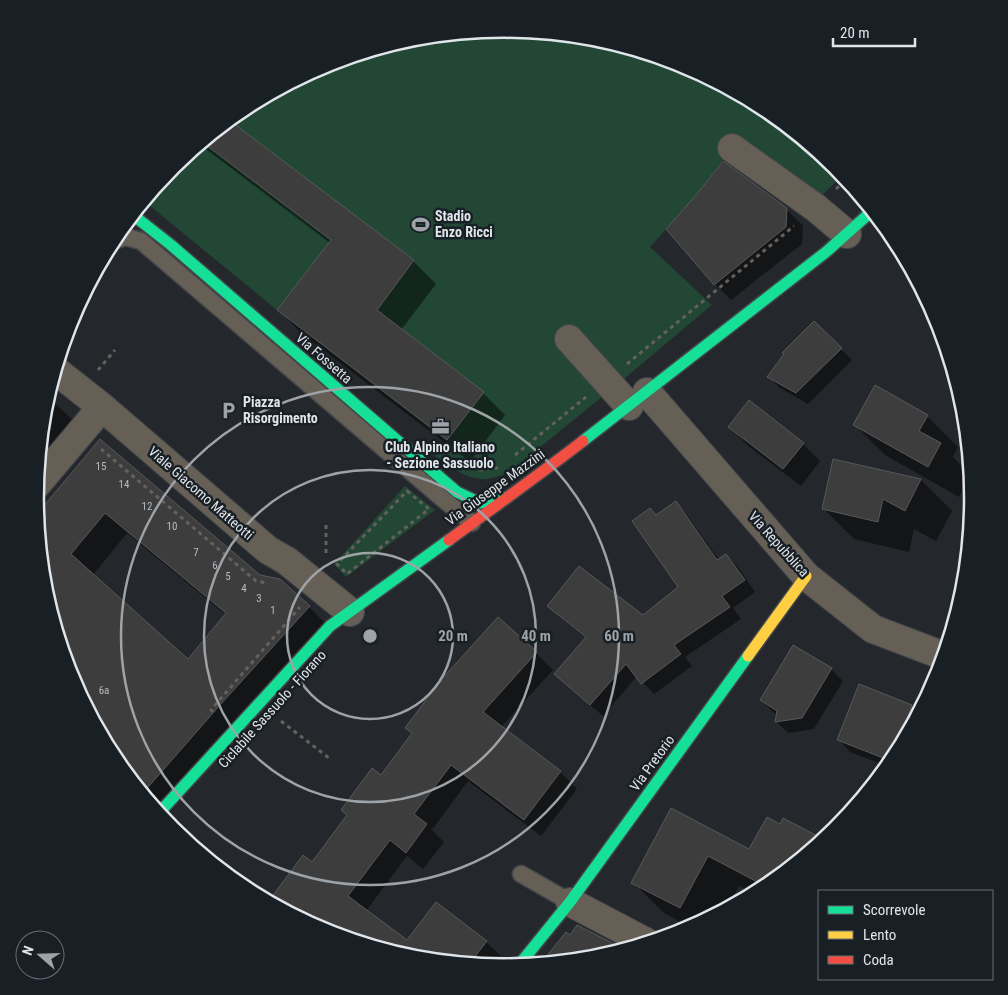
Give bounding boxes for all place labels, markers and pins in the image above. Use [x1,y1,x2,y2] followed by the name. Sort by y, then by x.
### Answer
[435,208,493,240] place label: Stadio Enzo Ricci
[411,214,431,234] sports icon: Stadio Enzo Ricci
[243,394,318,426] place label: Piazza Risorgimento
[219,400,239,420] parking icon: Piazza Risorgimento
[430,417,450,437] office icon: Club Alpino Italiano - Sezione Sassuolo
[385,439,495,471] place label: Club Alpino Italiano - Sezione Sassuolo
[361,627,379,645] centre of rings

